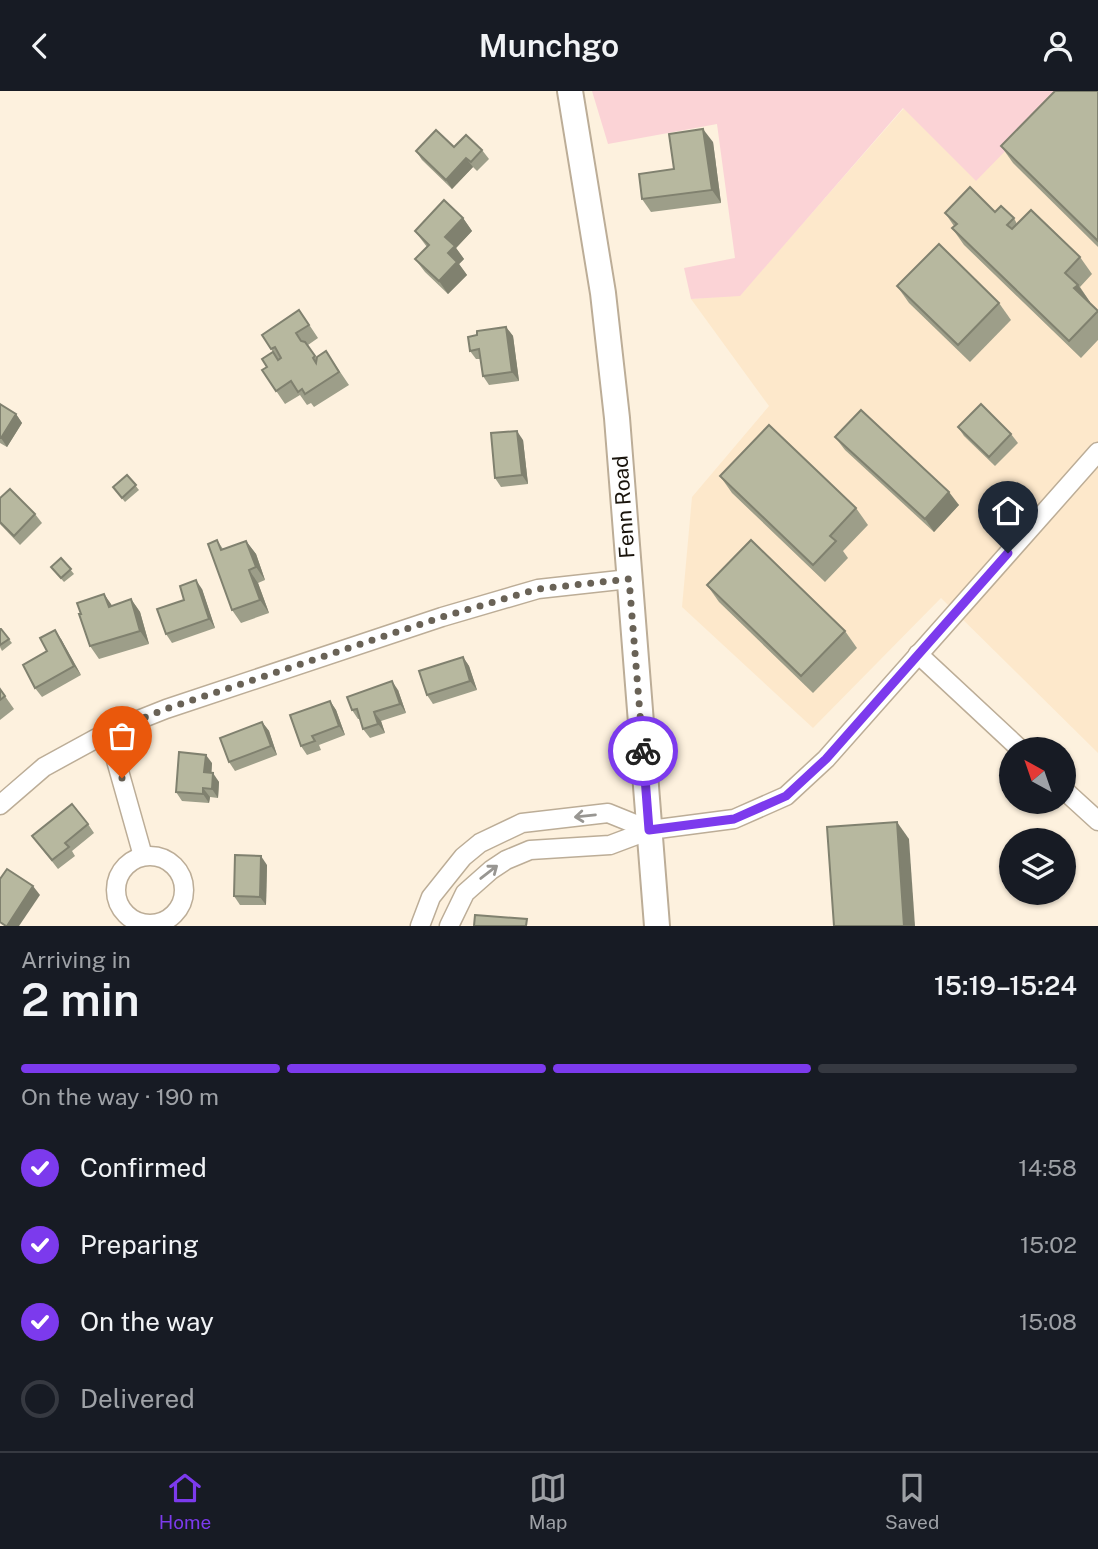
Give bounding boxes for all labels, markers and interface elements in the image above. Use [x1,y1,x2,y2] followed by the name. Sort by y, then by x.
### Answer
[21,27,59,65] icon: back
[479,27,619,64] text: Munchgo
[1039,27,1077,65] icon: person
[607,455,640,559] street label: Fenn Road
[978,481,1038,553] pin
[989,492,1027,530] icon: home
[92,706,152,778] pin
[608,716,678,786] courier
[103,717,141,755] icon: bag
[624,732,662,770] icon: bike
[999,737,1076,814] north arrow
[999,737,1076,905] map controls
[574,809,596,822] one-way arrow
[999,828,1076,905] button: layers
[479,865,497,880] one-way arrow
[21,946,131,973] text: Arriving in
[934,970,1077,1001] text: 15:19–15:24
[21,972,140,1026] text: 2 min
[21,1083,219,1110] text: On the way · 190 m
[21,1149,59,1187] icon: check
[80,1152,207,1183] text: Confirmed
[1018,1154,1077,1181] text: 14:58
[21,1226,59,1264] icon: check
[80,1229,199,1260] text: Preparing
[1020,1231,1077,1258] text: 15:02
[21,1303,59,1341] icon: check
[80,1306,214,1337] text: On the way
[1019,1308,1077,1335] text: 15:08
[80,1383,195,1414] text: Delivered
[159,1469,211,1533] tab: Home
[529,1469,567,1533] tab: Map
[885,1469,939,1533] tab: Saved

